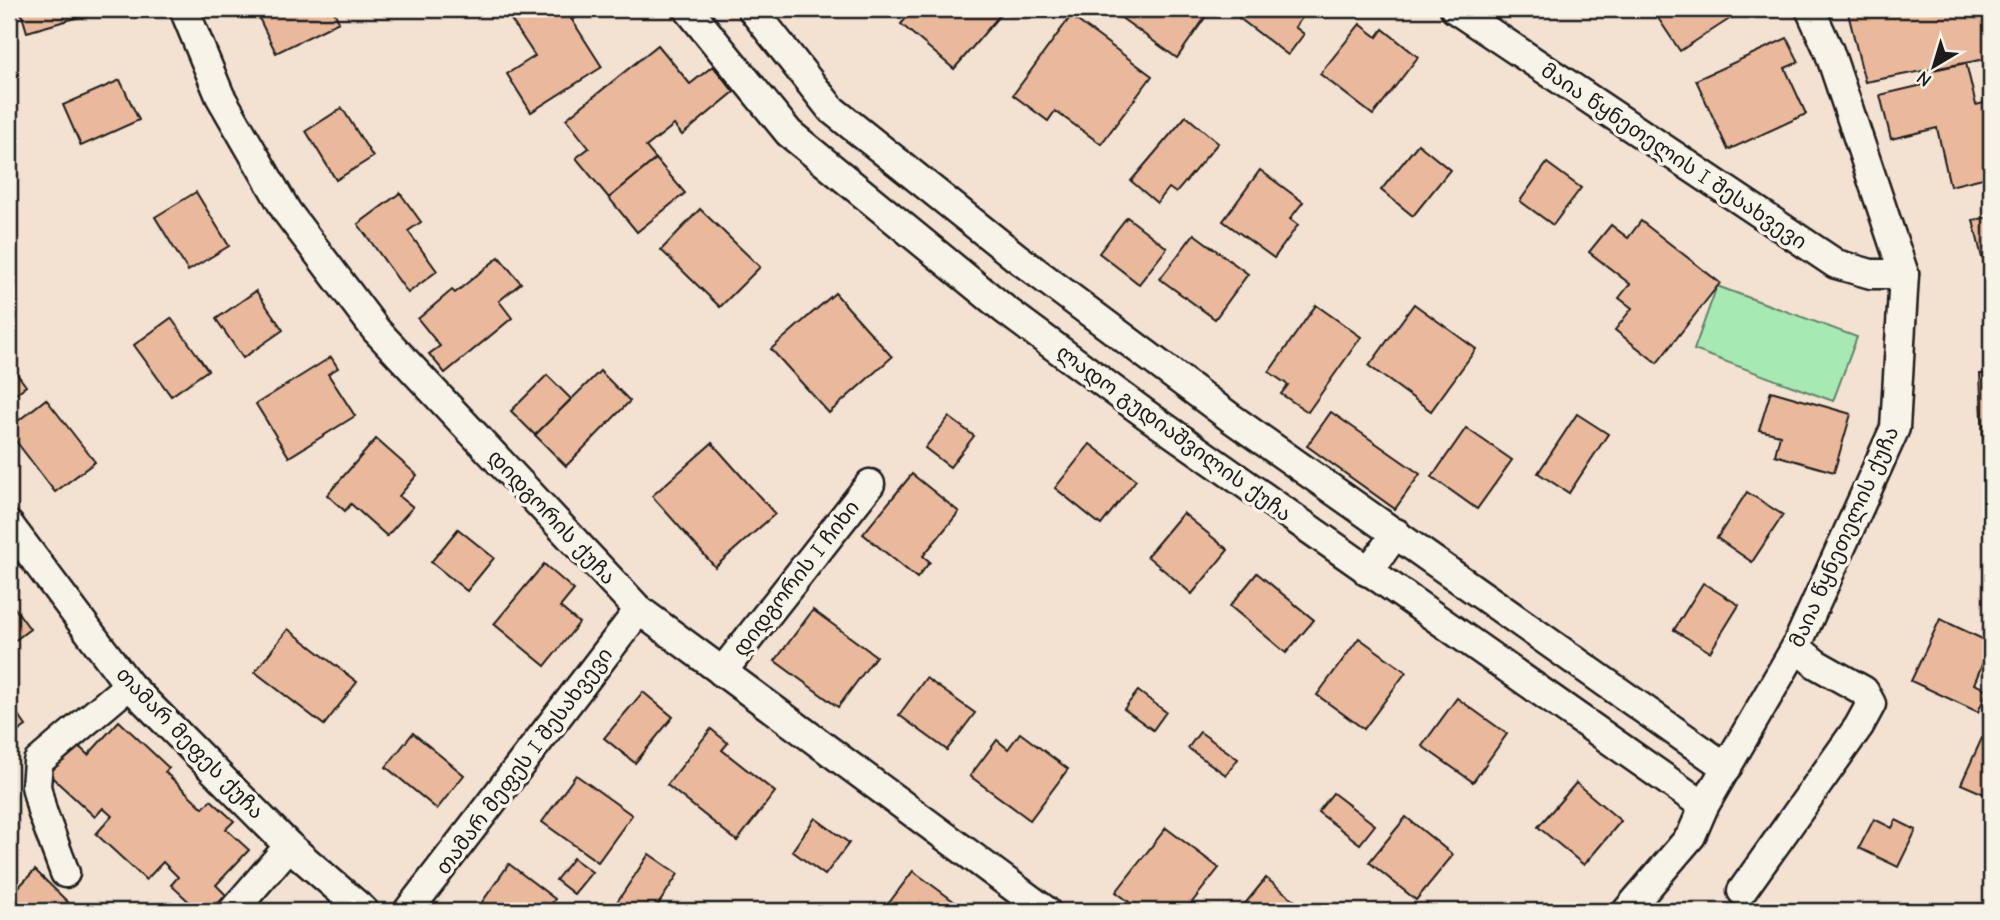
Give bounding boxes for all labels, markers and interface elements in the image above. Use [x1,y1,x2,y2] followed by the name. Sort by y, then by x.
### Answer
[1898,32,1968,102] north arrow
[1536,58,1811,255] street label: მაია წყნეთელის I შესახვევი
[1912,66,1936,91] text: N
[1051,340,1296,527] street label: ლადო გუდიაშვილის ქუჩა
[1784,423,1905,652] street label: მაია წყნეთელის ქუჩა
[483,445,621,590] street label: დიდგორის ქუჩა
[728,495,865,661] street label: დიდგორის I ჩიხი
[431,643,617,879] street label: თამარ მეფეს I შესახვევი
[111,662,269,824] street label: თამარ მეფეს ქუჩა

